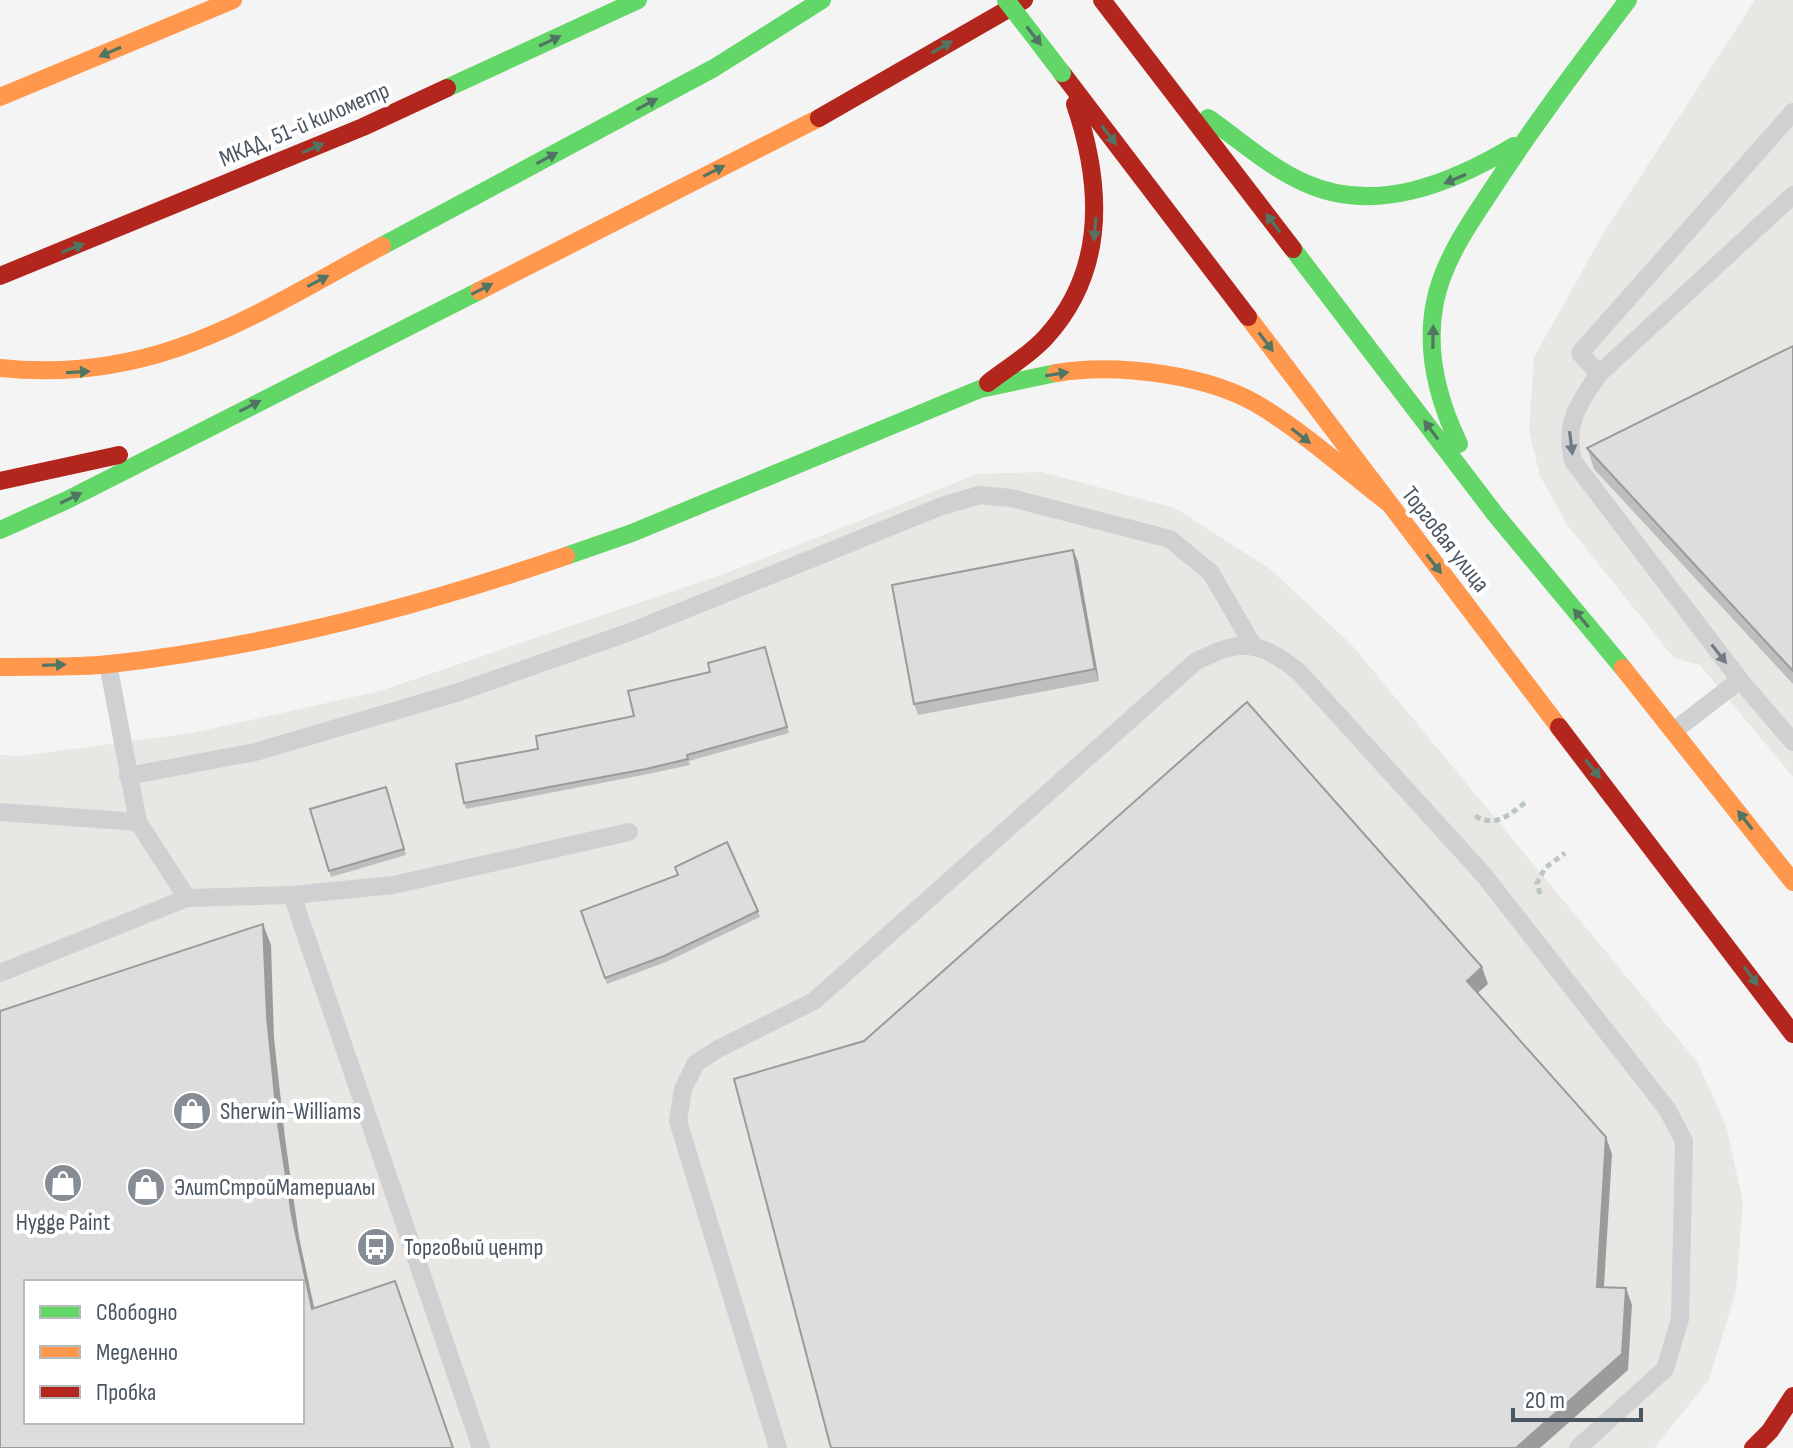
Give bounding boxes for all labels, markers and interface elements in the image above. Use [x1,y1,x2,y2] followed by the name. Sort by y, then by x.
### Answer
[1025,26,1041,46] one-way arrow
[538,34,561,48] one-way arrow
[931,40,953,54] one-way arrow
[98,45,122,58] one-way arrow
[215,76,394,173] street label: МКАД, 51-й километр
[635,98,658,111] one-way arrow
[1101,125,1117,145] one-way arrow
[301,141,324,154] one-way arrow
[536,151,558,165] one-way arrow
[703,165,726,178] one-way arrow
[1443,173,1467,186] one-way arrow
[1266,213,1282,233] one-way arrow
[1088,217,1101,242] one-way arrow
[61,241,85,254] one-way arrow
[307,274,329,288] one-way arrow
[470,282,493,295] one-way arrow
[1427,324,1439,350] one-way arrow
[1257,332,1273,352] one-way arrow
[66,366,91,379] one-way arrow
[1044,367,1069,379] one-way arrow
[238,399,261,412] one-way arrow
[1423,420,1439,440] one-way arrow
[1291,427,1311,443] one-way arrow
[1564,431,1577,456] one-way arrow
[1395,481,1496,598] street label: Торговая улица
[60,491,83,504] one-way arrow
[1426,553,1442,574] one-way arrow
[1574,608,1590,628] one-way arrow
[1711,644,1727,664] one-way arrow
[42,659,67,672] one-way arrow
[1584,759,1601,779] one-way arrow
[1737,810,1754,830] one-way arrow
[1743,965,1759,986] one-way arrow
[171,1090,213,1132] shop icon: Sherwin-Williams
[220,1097,361,1126] place label: Sherwin-Williams
[42,1162,84,1204] shop icon: Hygge Paint
[125,1166,167,1208] shop icon: ЭлитСтройМатериалы
[174,1173,376,1202] place label: ЭлитСтройМатериалы
[16,1208,110,1237] place label: Hygge Paint
[355,1226,397,1268] bus stop icon: Торговый центр
[404,1233,543,1262] place label: Торговый центр
[24,1280,304,1424] legend
[96,1298,177,1327] text: Свободно
[96,1338,178,1367] text: Медленно
[1513,1372,1641,1422] scale bar
[96,1378,156,1407] text: Пробка
[1525,1386,1565,1415] text: 20 m

